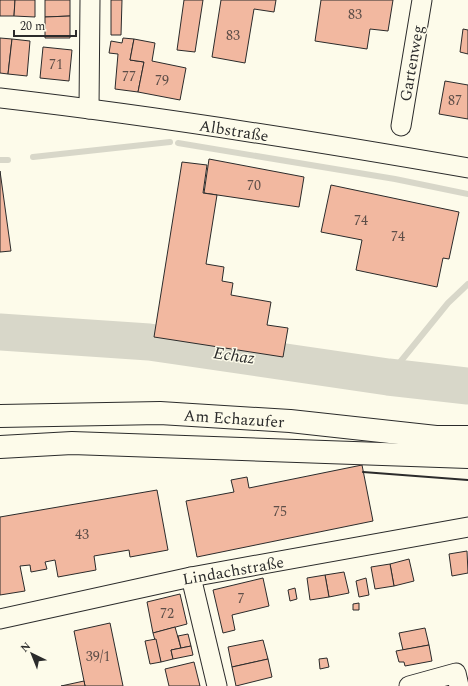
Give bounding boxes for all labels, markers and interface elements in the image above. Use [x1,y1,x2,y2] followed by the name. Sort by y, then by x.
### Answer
[348,4,362,25] house number: 83
[14,12,76,38] scale bar
[20,17,45,36] text: 20 m
[393,23,431,103] street label: Gartenweg
[226,25,240,46] house number: 83
[49,54,63,75] house number: 71
[122,66,136,87] house number: 77
[155,70,169,91] house number: 79
[448,90,462,111] house number: 87
[197,114,270,148] street label: Albstraße
[247,175,261,196] house number: 70
[354,210,368,231] house number: 74
[391,226,405,247] house number: 74
[212,340,256,372] water label: Echaz
[183,404,285,434] street label: Am Echazufer
[273,501,287,522] house number: 75
[75,524,89,545] house number: 43
[181,550,286,592] street label: Lindachstraße
[238,588,245,609] house number: 7
[160,603,174,624] house number: 72
[12,634,52,674] north arrow
[16,638,35,656] text: N
[86,646,110,667] house number: 39/1

